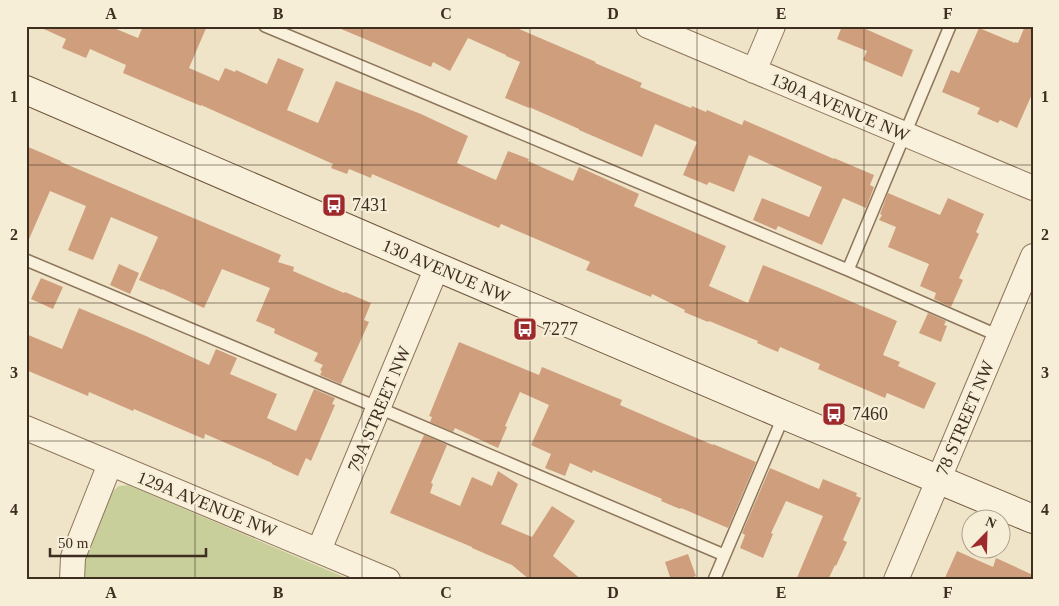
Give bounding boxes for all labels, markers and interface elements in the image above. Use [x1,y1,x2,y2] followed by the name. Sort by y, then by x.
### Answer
[105,5,117,22] text: A
[273,5,284,22] text: B
[440,5,452,22] text: C
[607,5,619,22] text: D
[776,5,786,22] text: E
[943,5,953,22] text: F
[768,69,912,145] street label: 130A AVENUE NW
[10,88,18,105] text: 1
[1041,88,1049,105] text: 1
[321,192,347,218] bus stop icon: 7431
[352,195,388,215] place label: 7431
[10,226,18,243] text: 2
[1041,226,1049,243] text: 2
[379,235,513,307] street label: 130 AVENUE NW
[512,316,538,342] bus stop icon: 7277
[542,319,578,339] place label: 7277
[343,343,415,475] street label: 79A STREET NW
[932,358,998,478] street label: 78 STREET NW
[10,364,18,381] text: 3
[1041,364,1049,381] text: 3
[821,401,847,427] bus stop icon: 7460
[852,404,888,424] place label: 7460
[134,467,280,541] street label: 129A AVENUE NW
[10,501,18,518] text: 4
[1041,501,1049,518] text: 4
[962,508,1012,558] north arrow
[983,514,998,531] text: N
[50,526,206,558] scale bar
[58,535,89,551] text: 50 m
[105,584,117,601] text: A
[273,584,284,601] text: B
[440,584,452,601] text: C
[607,584,619,601] text: D
[776,584,786,601] text: E
[943,584,953,601] text: F

